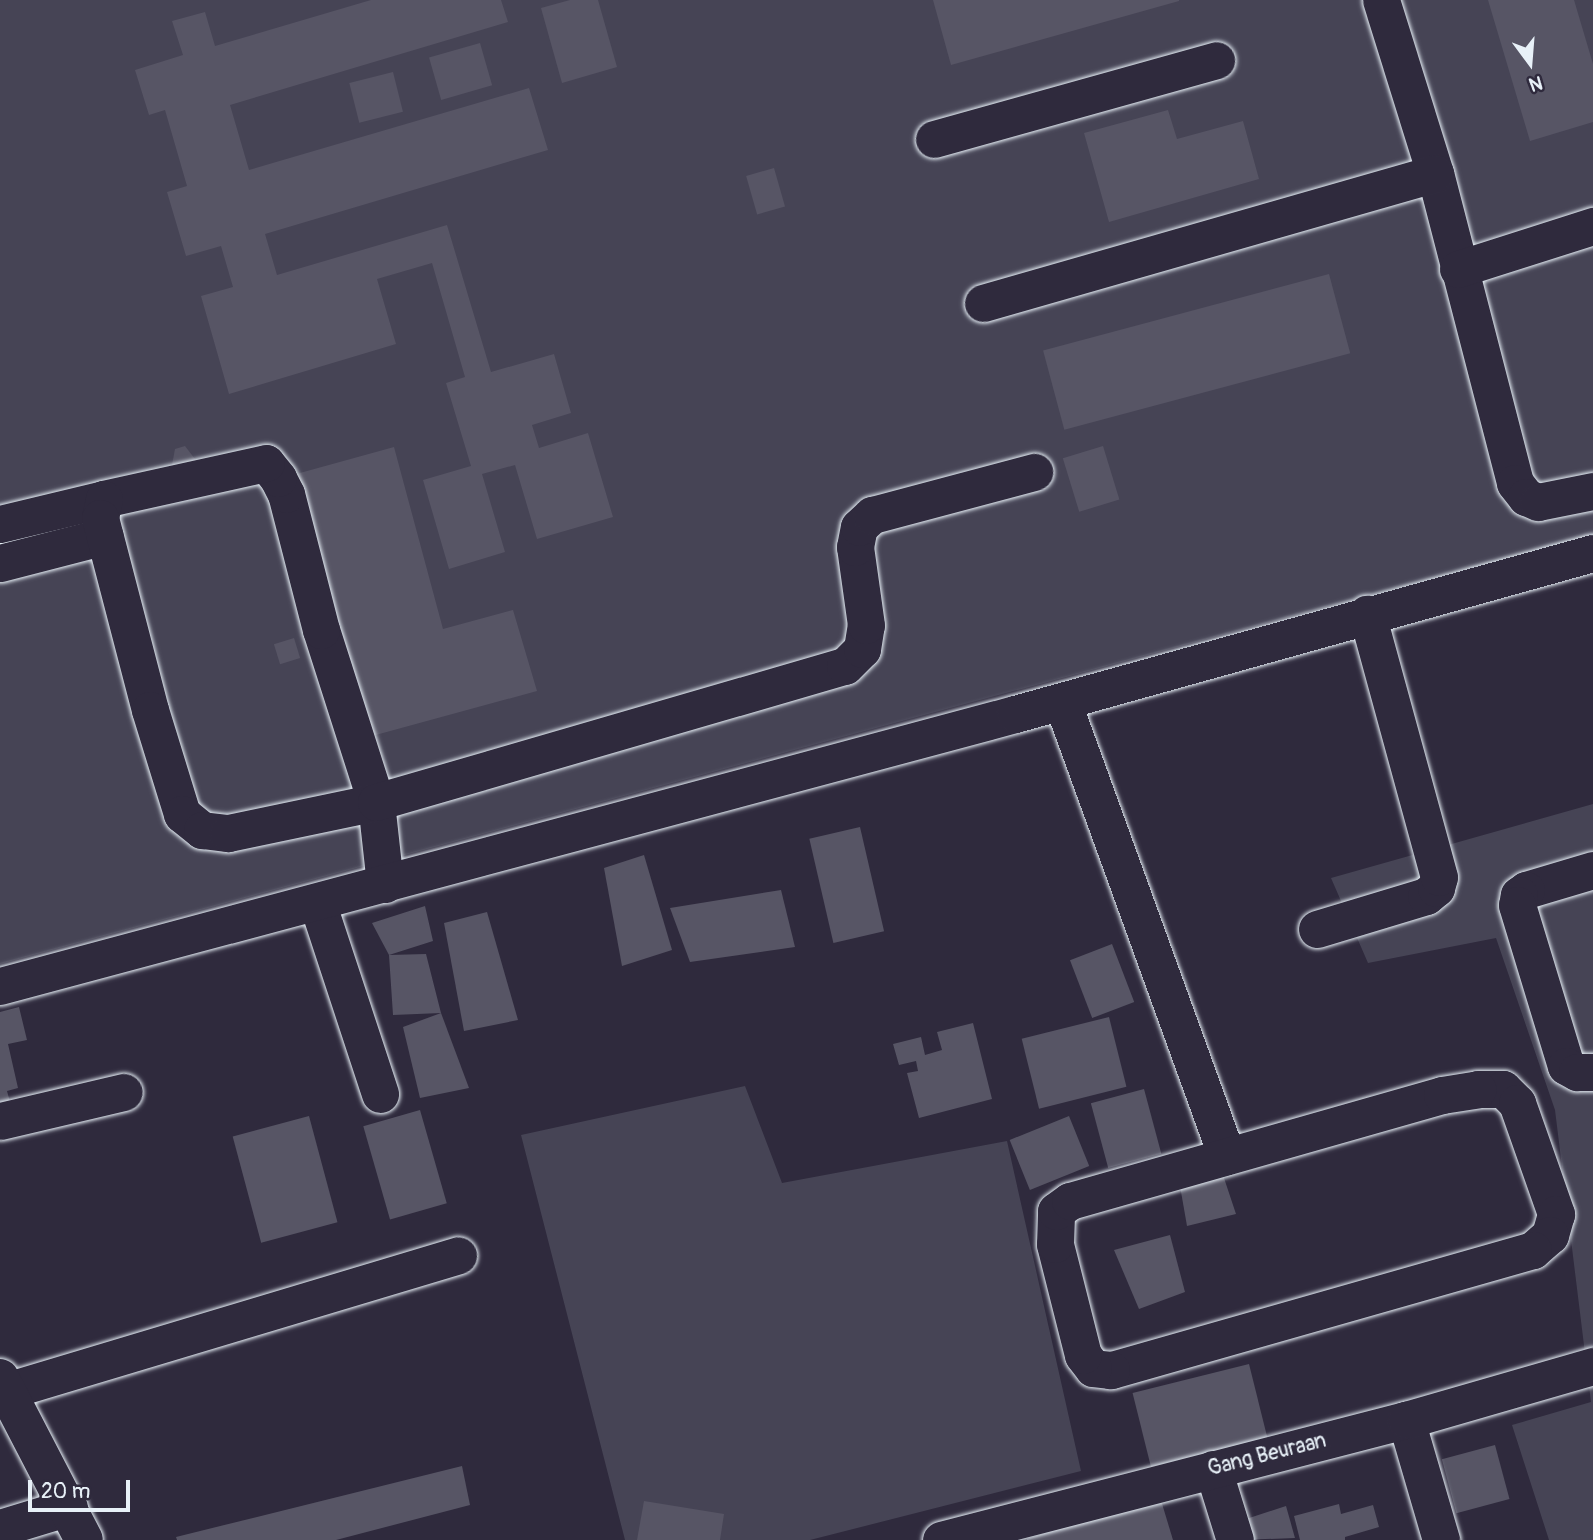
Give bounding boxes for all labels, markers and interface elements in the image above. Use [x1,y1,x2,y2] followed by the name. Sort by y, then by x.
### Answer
[1495,28,1565,98] north arrow
[1526,70,1545,96] text: N
[1205,1428,1329,1482] street label: Gang Beuraan
[32,1466,133,1510] scale bar
[41,1478,90,1505] text: 20 m

